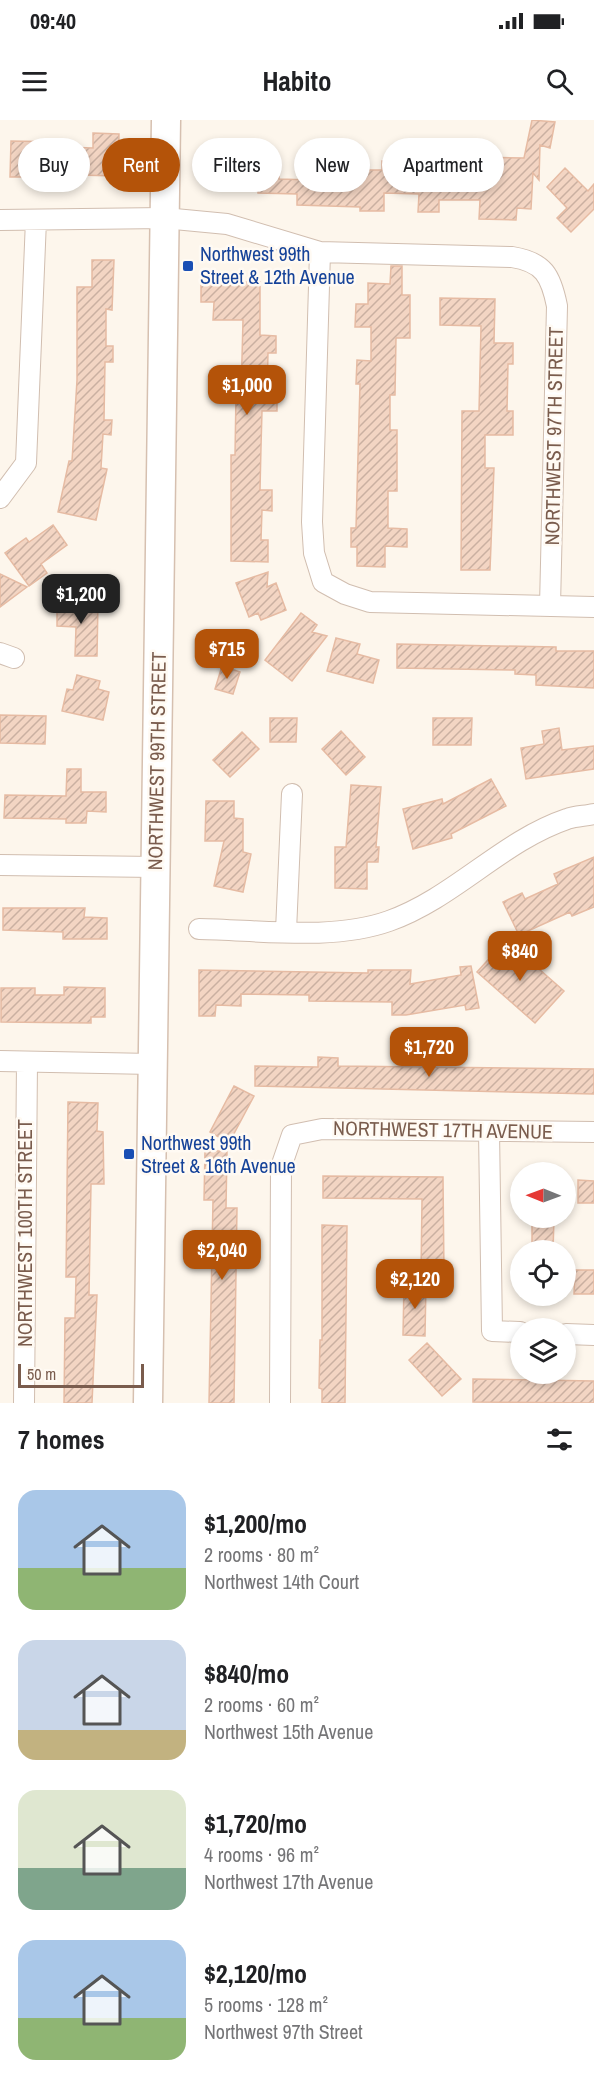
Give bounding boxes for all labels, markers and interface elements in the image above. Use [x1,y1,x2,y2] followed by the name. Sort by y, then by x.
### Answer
[30,6,76,36] text: 09:40
[263,63,331,99] text: Habito
[18,65,51,98] icon: menu
[543,65,576,98] icon: search
[18,138,90,192] chip: Buy
[102,138,180,192] chip: Rent
[192,138,282,192] chip: Filters
[294,138,370,192] chip: New
[382,138,504,192] chip: Apartment
[200,240,355,290] place label: Northwest 99th Street & 12th Avenue
[181,259,195,273] marker: Northwest 99th Street & 12th Avenue
[538,326,569,546] street label: NORTHWEST 97TH STREET
[198,365,296,416] pin: $1,000
[222,371,272,398] text: $1,000
[32,574,130,625] pin: $1,200
[56,580,106,607] text: $1,200
[191,629,263,680] pin: $715
[209,635,245,662] text: $715
[141,651,172,871] street label: NORTHWEST 99TH STREET
[484,931,556,982] pin: $840
[502,937,538,964] text: $840
[380,1027,478,1078] pin: $1,720
[404,1033,454,1060] text: $1,720
[333,1114,553,1145] street label: NORTHWEST 17TH AVENUE
[11,1119,38,1347] street label: NORTHWEST 100TH STREET
[141,1129,296,1179] place label: Northwest 99th Street & 16th Avenue
[122,1147,136,1161] marker: Northwest 99th Street & 16th Avenue
[510,1162,576,1228] north arrow
[510,1162,576,1384] map controls
[173,1230,271,1281] pin: $2,040
[197,1236,247,1263] text: $2,040
[510,1240,576,1306] button: locate
[366,1259,464,1310] pin: $2,120
[390,1265,440,1292] text: $2,120
[510,1318,576,1384] button: layers
[18,1361,144,1388] scale bar
[27,1363,56,1385] text: 50 m
[18,1422,105,1457] text: 7 homes
[543,1423,576,1456] icon: filters
[204,1506,307,1541] text: $1,200/mo
[66,1514,138,1586] icon: home
[204,1541,319,1568] text: 2 rooms · 80 m²
[204,1568,359,1595] text: Northwest 14th Court
[204,1656,289,1691] text: $840/mo
[66,1664,138,1736] icon: home
[204,1691,319,1718] text: 2 rooms · 60 m²
[204,1718,373,1745] text: Northwest 15th Avenue
[204,1806,307,1841] text: $1,720/mo
[66,1814,138,1886] icon: home
[204,1841,319,1868] text: 4 rooms · 96 m²
[204,1868,373,1895] text: Northwest 17th Avenue
[204,1956,307,1991] text: $2,120/mo
[66,1964,138,2036] icon: home
[204,1991,328,2018] text: 5 rooms · 128 m²
[204,2018,363,2045] text: Northwest 97th Street

